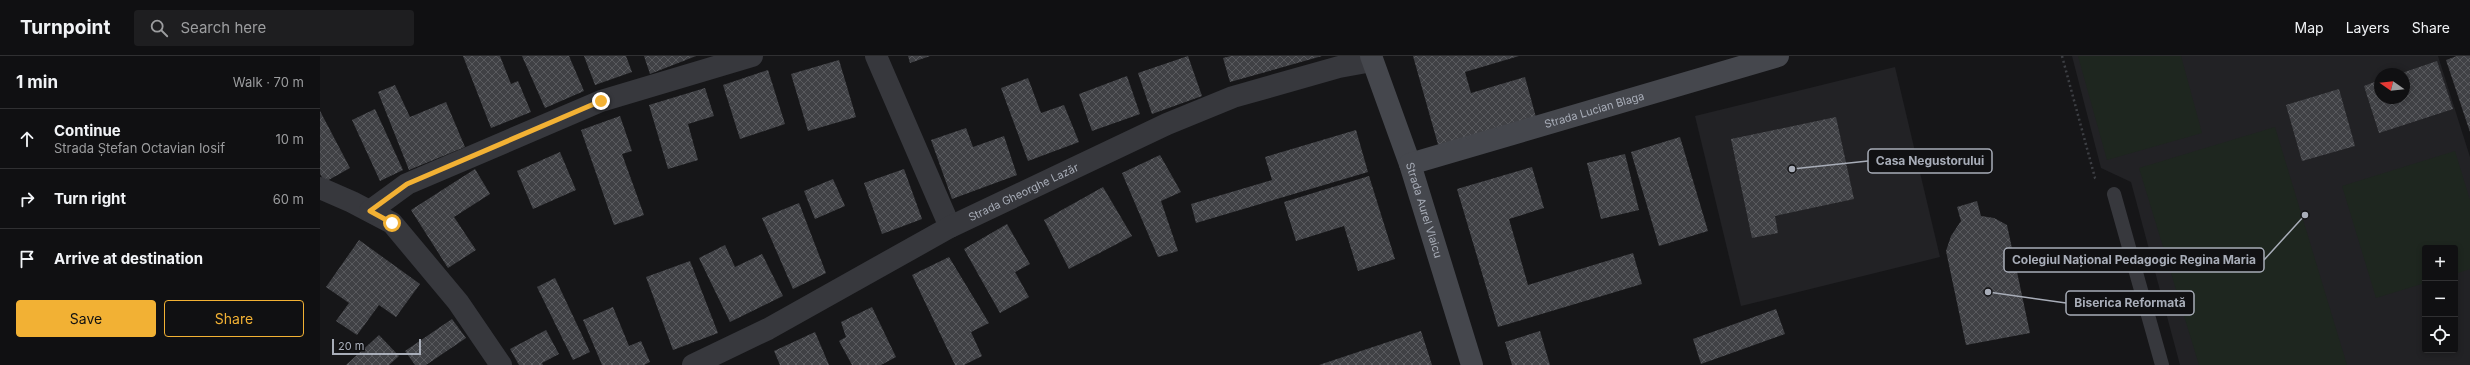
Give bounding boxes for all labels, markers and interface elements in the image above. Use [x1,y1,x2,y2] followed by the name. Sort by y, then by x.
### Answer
[134,10,414,46] search box
[20,16,110,39] text: Turnpoint
[148,17,170,39] icon: search
[180,18,266,37] text: Search here
[2295,19,2324,36] text: Map
[2346,19,2390,36] text: Layers
[2412,19,2450,36] text: Share
[2374,68,2410,104] north arrow
[16,72,58,92] text: 1 min
[233,74,304,90] text: Walk · 70 m
[1543,89,1646,131] street label: Strada Lucian Blaga
[592,92,610,110] route end
[54,121,121,140] text: Continue
[16,128,38,150] icon: ahead
[275,131,304,147] text: 10 m
[54,140,225,156] text: Strada Ștefan Octavian Iosif
[1868,149,1992,173] callout: Casa Negustorului
[1876,153,1984,168] text: Casa Negustorului
[966,160,1081,224] street label: Strada Gheorghe Lazăr
[1403,161,1446,260] street label: Strada Aurel Vlaicu
[16,188,38,210] icon: right
[54,189,126,208] text: Turn right
[273,191,304,207] text: 60 m
[383,214,401,232] route start
[2422,245,2458,353] map controls
[2422,245,2458,281] button: +
[16,248,38,270] icon: arrive
[2004,248,2264,272] callout: Colegiul Național Pedagogic Regina Maria
[54,249,203,268] text: Arrive at destination
[2012,252,2256,267] text: Colegiul Național Pedagogic Regina Maria
[2422,281,2458,317] button: −
[2066,291,2194,315] callout: Biserica Reformată
[2074,295,2186,310] text: Biserica Reformată
[16,300,156,337] button: Save
[164,300,304,337] button: Share
[2422,317,2458,353] button: locate
[332,337,421,356] scale bar
[338,339,364,353] text: 20 m

